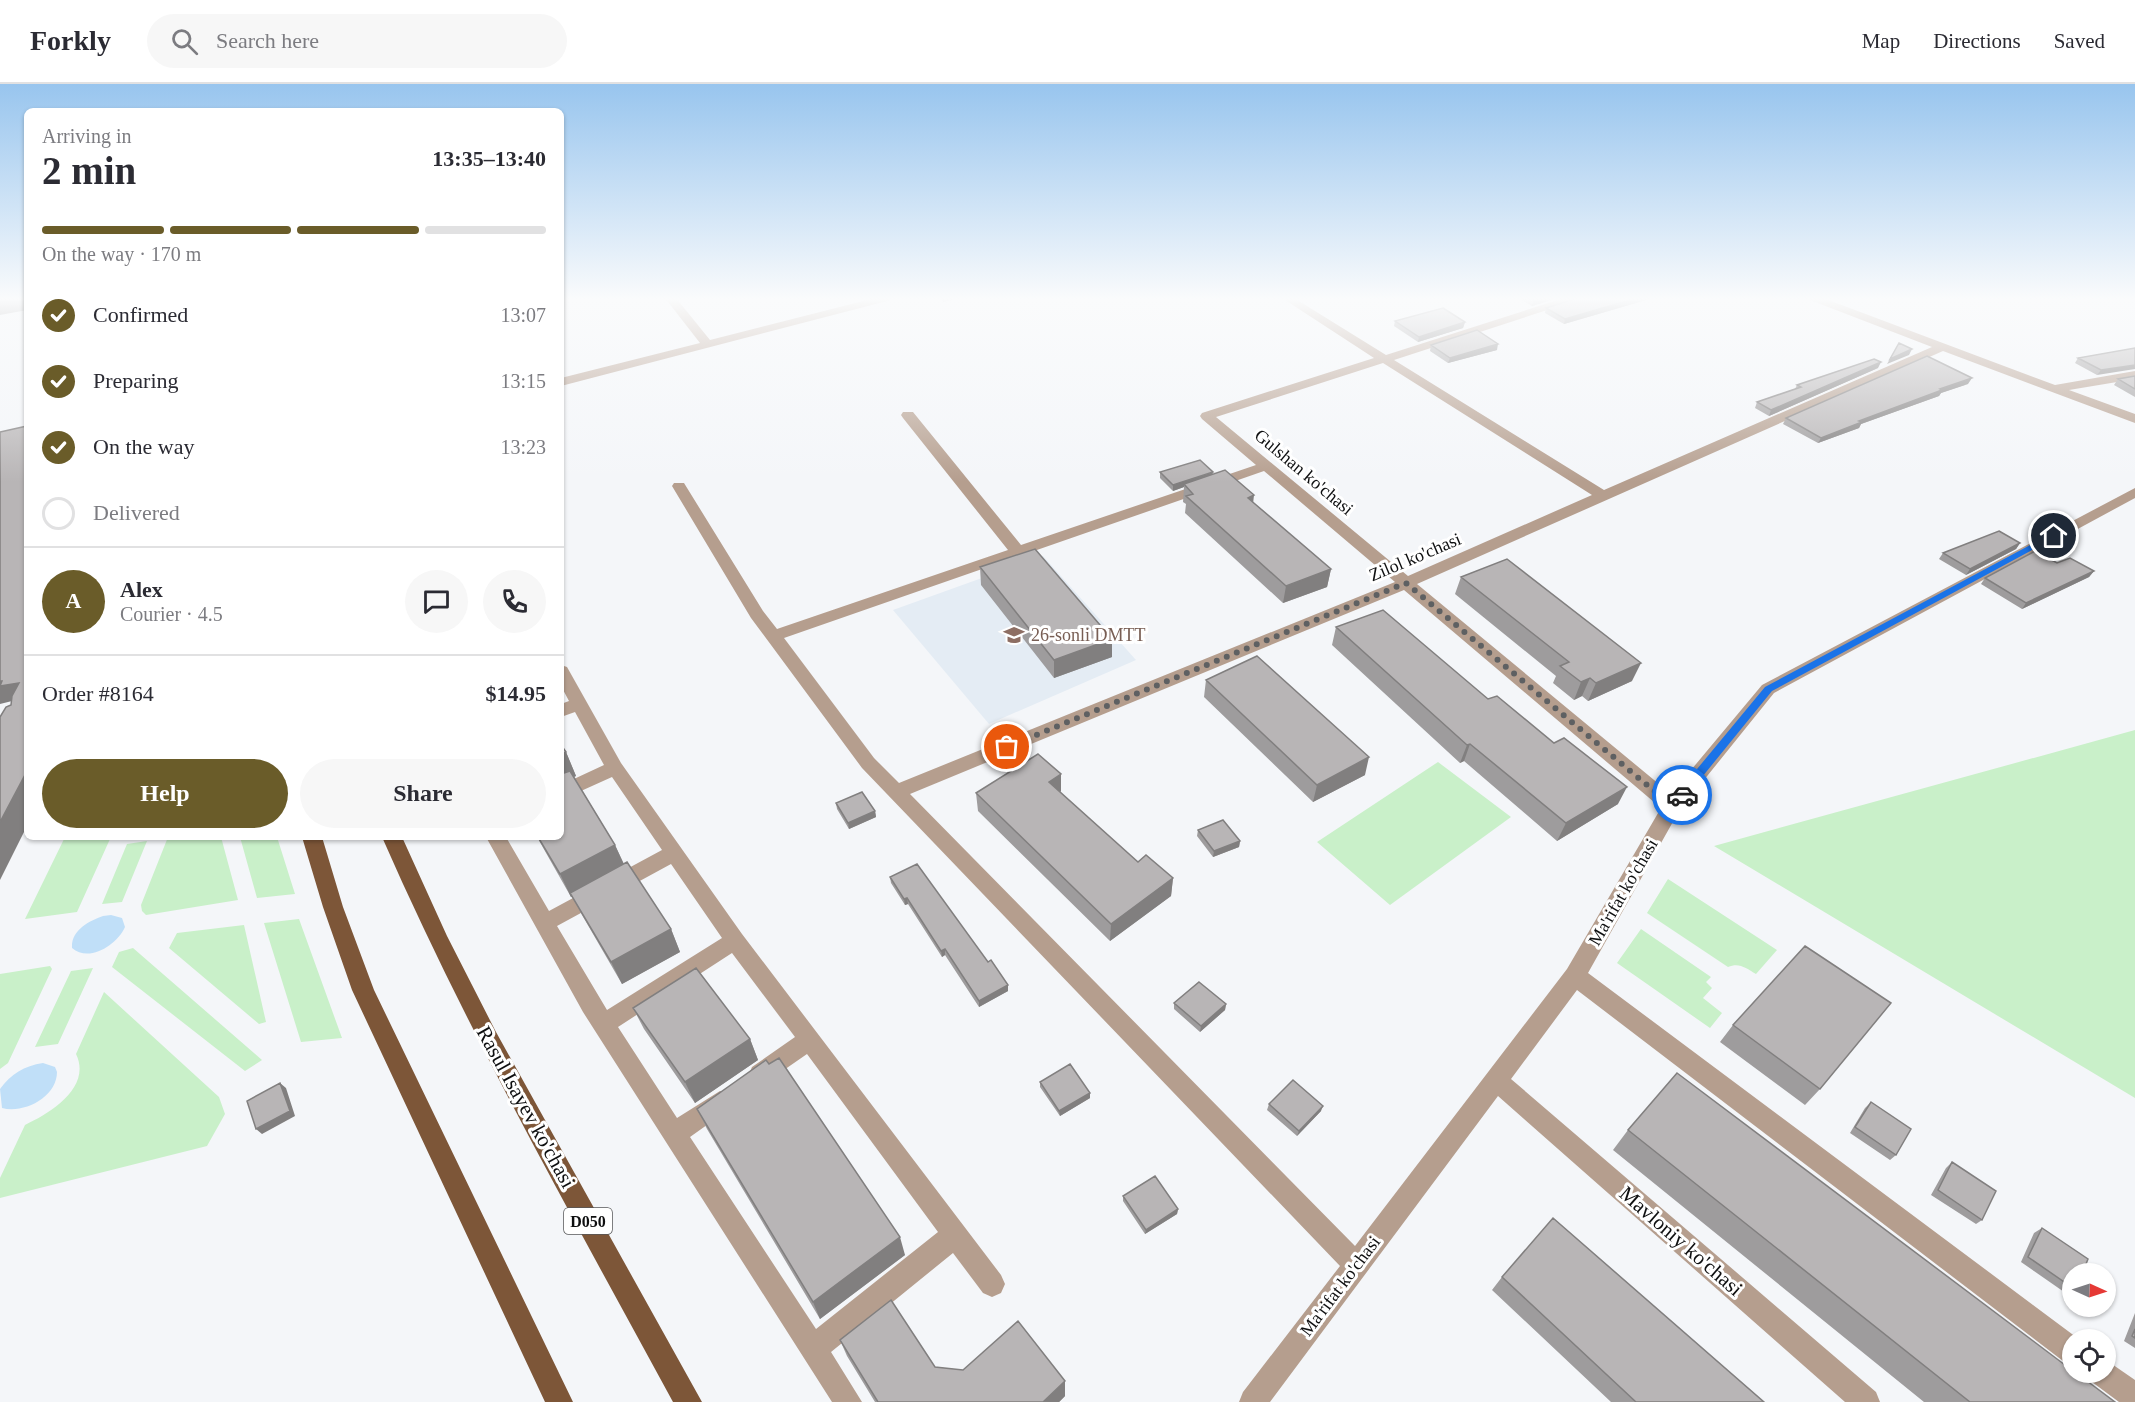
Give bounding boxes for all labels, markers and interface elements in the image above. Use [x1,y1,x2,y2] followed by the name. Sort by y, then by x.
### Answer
[147,14,567,68] search box
[30,25,111,56] text: Forkly
[168,25,201,58] icon: search
[216,28,319,53] text: Search here
[1862,29,1900,53] text: Map
[1933,29,2021,53] text: Directions
[2054,29,2105,53] text: Saved
[42,125,131,147] text: Arriving in
[432,146,546,171] text: 13:35–13:40
[42,149,136,192] text: 2 min
[42,243,201,265] text: On the way · 170 m
[42,299,75,332] icon: check
[93,302,188,327] text: Confirmed
[500,304,546,326] text: 13:07
[42,365,75,398] icon: check
[93,368,179,393] text: Preparing
[500,370,546,392] text: 13:15
[1251,425,1357,519] street label: Gulshan ko'chasi
[42,431,75,464] icon: check
[93,434,194,459] text: On the way
[500,436,546,458] text: 13:23
[93,500,180,525] text: Delivered
[2028,510,2079,561] pin
[2037,519,2070,552] icon: home
[1366,529,1464,585] street label: Zilol ko'chasi
[405,570,468,633] button: chat
[483,570,546,633] button: phone
[120,577,163,602] text: Alex
[66,588,81,613] text: A
[120,603,223,625] text: Courier · 4.5
[1002,623,1026,647] school or university icon: 26-sonli DMTT
[1031,625,1146,645] place label: 26-sonli DMTT
[42,681,154,706] text: Order #8164
[486,681,546,706] text: $14.95
[981,721,1032,772] pin
[990,730,1023,763] icon: bag
[42,759,288,828] button: Help
[300,759,546,828] button: Share
[1652,765,1712,825] courier
[1666,779,1699,812] icon: car
[1584,835,1662,949] street label: Ma'rifat ko'chasi
[472,1022,580,1192] street label: Rasul Isayev ko'chasi
[1615,1181,1747,1301] street label: Mavloniy ko'chasi
[564,1208,612,1234] road number: D050
[1296,1232,1384,1340] street label: Ma'rifat ko'chasi
[2062,1263,2116,1317] north arrow
[2062,1263,2116,1383] map controls
[2062,1329,2116,1383] button: locate

